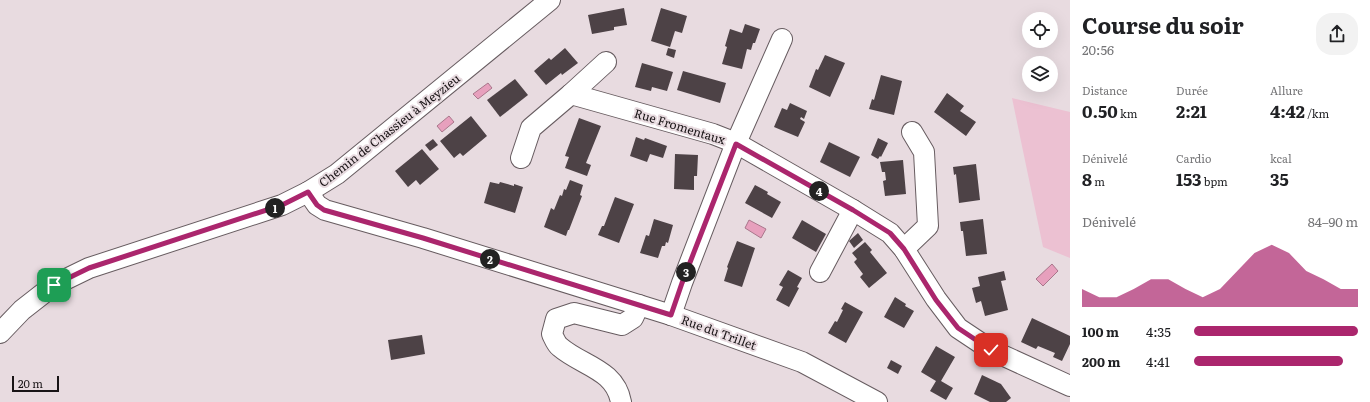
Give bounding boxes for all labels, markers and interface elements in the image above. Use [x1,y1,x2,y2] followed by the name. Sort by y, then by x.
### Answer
[1082,8,1244,41] text: Course du soir
[1022,12,1058,92] map controls
[1022,12,1058,48] button: locate
[1316,13,1358,55] button: share
[1082,40,1114,59] text: 20:56
[1022,56,1058,92] button: layers
[315,69,464,191] street label: Chemin de Chassieu à Meyzieu
[1082,82,1127,98] text: Distance
[1176,82,1208,98] text: Durée
[1270,82,1303,98] text: Allure
[1082,98,1118,123] text: 0.50
[1176,98,1207,123] text: 2:21
[1270,98,1305,123] text: 4:42
[632,104,728,148] street label: Rue Fromentaux
[1118,105,1137,121] text: km
[1305,105,1329,121] text: /km
[1082,150,1128,166] text: Dénivelé
[1176,150,1211,166] text: Cardio
[1270,150,1292,166] text: kcal
[1082,166,1092,191] text: 8
[1176,166,1202,191] text: 153
[1270,166,1289,191] text: 35
[1092,173,1105,189] text: m
[1202,173,1228,189] text: bpm
[809,181,829,201] pin: 4
[816,183,822,199] text: 4
[265,198,285,218] pin: 1
[273,200,277,216] text: 1
[1082,212,1136,231] text: Dénivelé
[1308,212,1358,231] text: 84–90 m
[480,249,500,269] pin: 2
[487,251,493,267] text: 2
[676,262,696,282] pin: 3
[683,264,689,280] text: 3
[37,268,71,302] pin
[43,274,65,296] icon: arrive
[679,310,759,354] street label: Rue du Trillet
[1082,322,1119,341] text: 100 m
[1146,322,1171,341] text: 4:35
[974,333,1008,367] pin
[980,339,1002,361] icon: check
[1082,352,1121,371] text: 200 m
[1146,352,1170,371] text: 4:41
[12,374,59,393] scale bar
[18,375,43,391] text: 20 m

